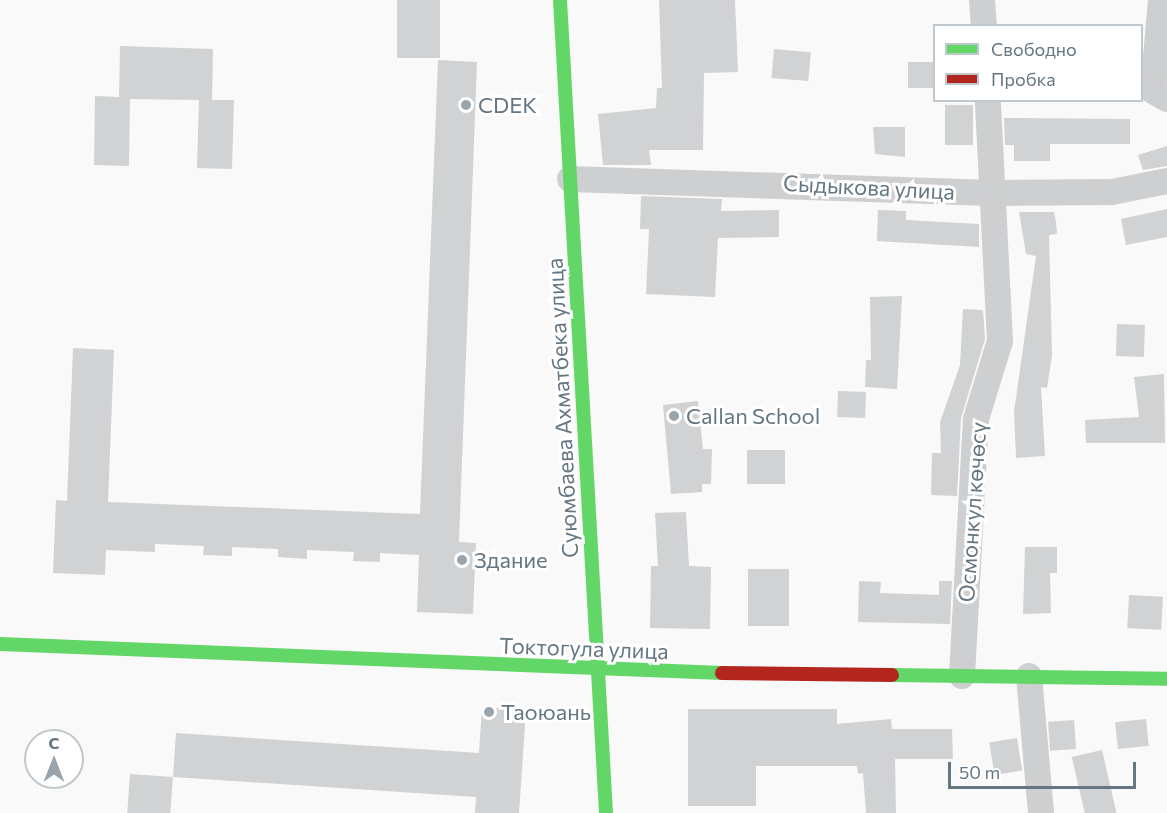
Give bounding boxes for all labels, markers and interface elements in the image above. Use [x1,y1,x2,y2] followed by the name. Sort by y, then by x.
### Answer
[933,24,1143,102] legend
[991,38,1077,60] text: Свободно
[991,68,1056,90] text: Пробка
[478,92,537,118] place label: CDEK
[459,98,473,112] marker: CDEK
[783,169,955,205] street label: Сыдыкова улица
[541,257,583,559] street label: Суюмбаева Ахматбека улица
[686,403,820,429] place label: Callan School
[667,409,681,423] marker: Callan School
[953,421,991,603] street label: Осмонкул көчөсү
[474,547,548,573] place label: Здание
[455,553,469,567] marker: Здание
[499,632,669,664] street label: Токтогула улица
[501,699,591,725] place label: Таоюань
[482,705,496,719] marker: Таоюань
[24,729,84,789] north arrow
[49,733,59,752] text: С
[951,750,1138,788] scale bar
[959,761,1000,783] text: 50 m

